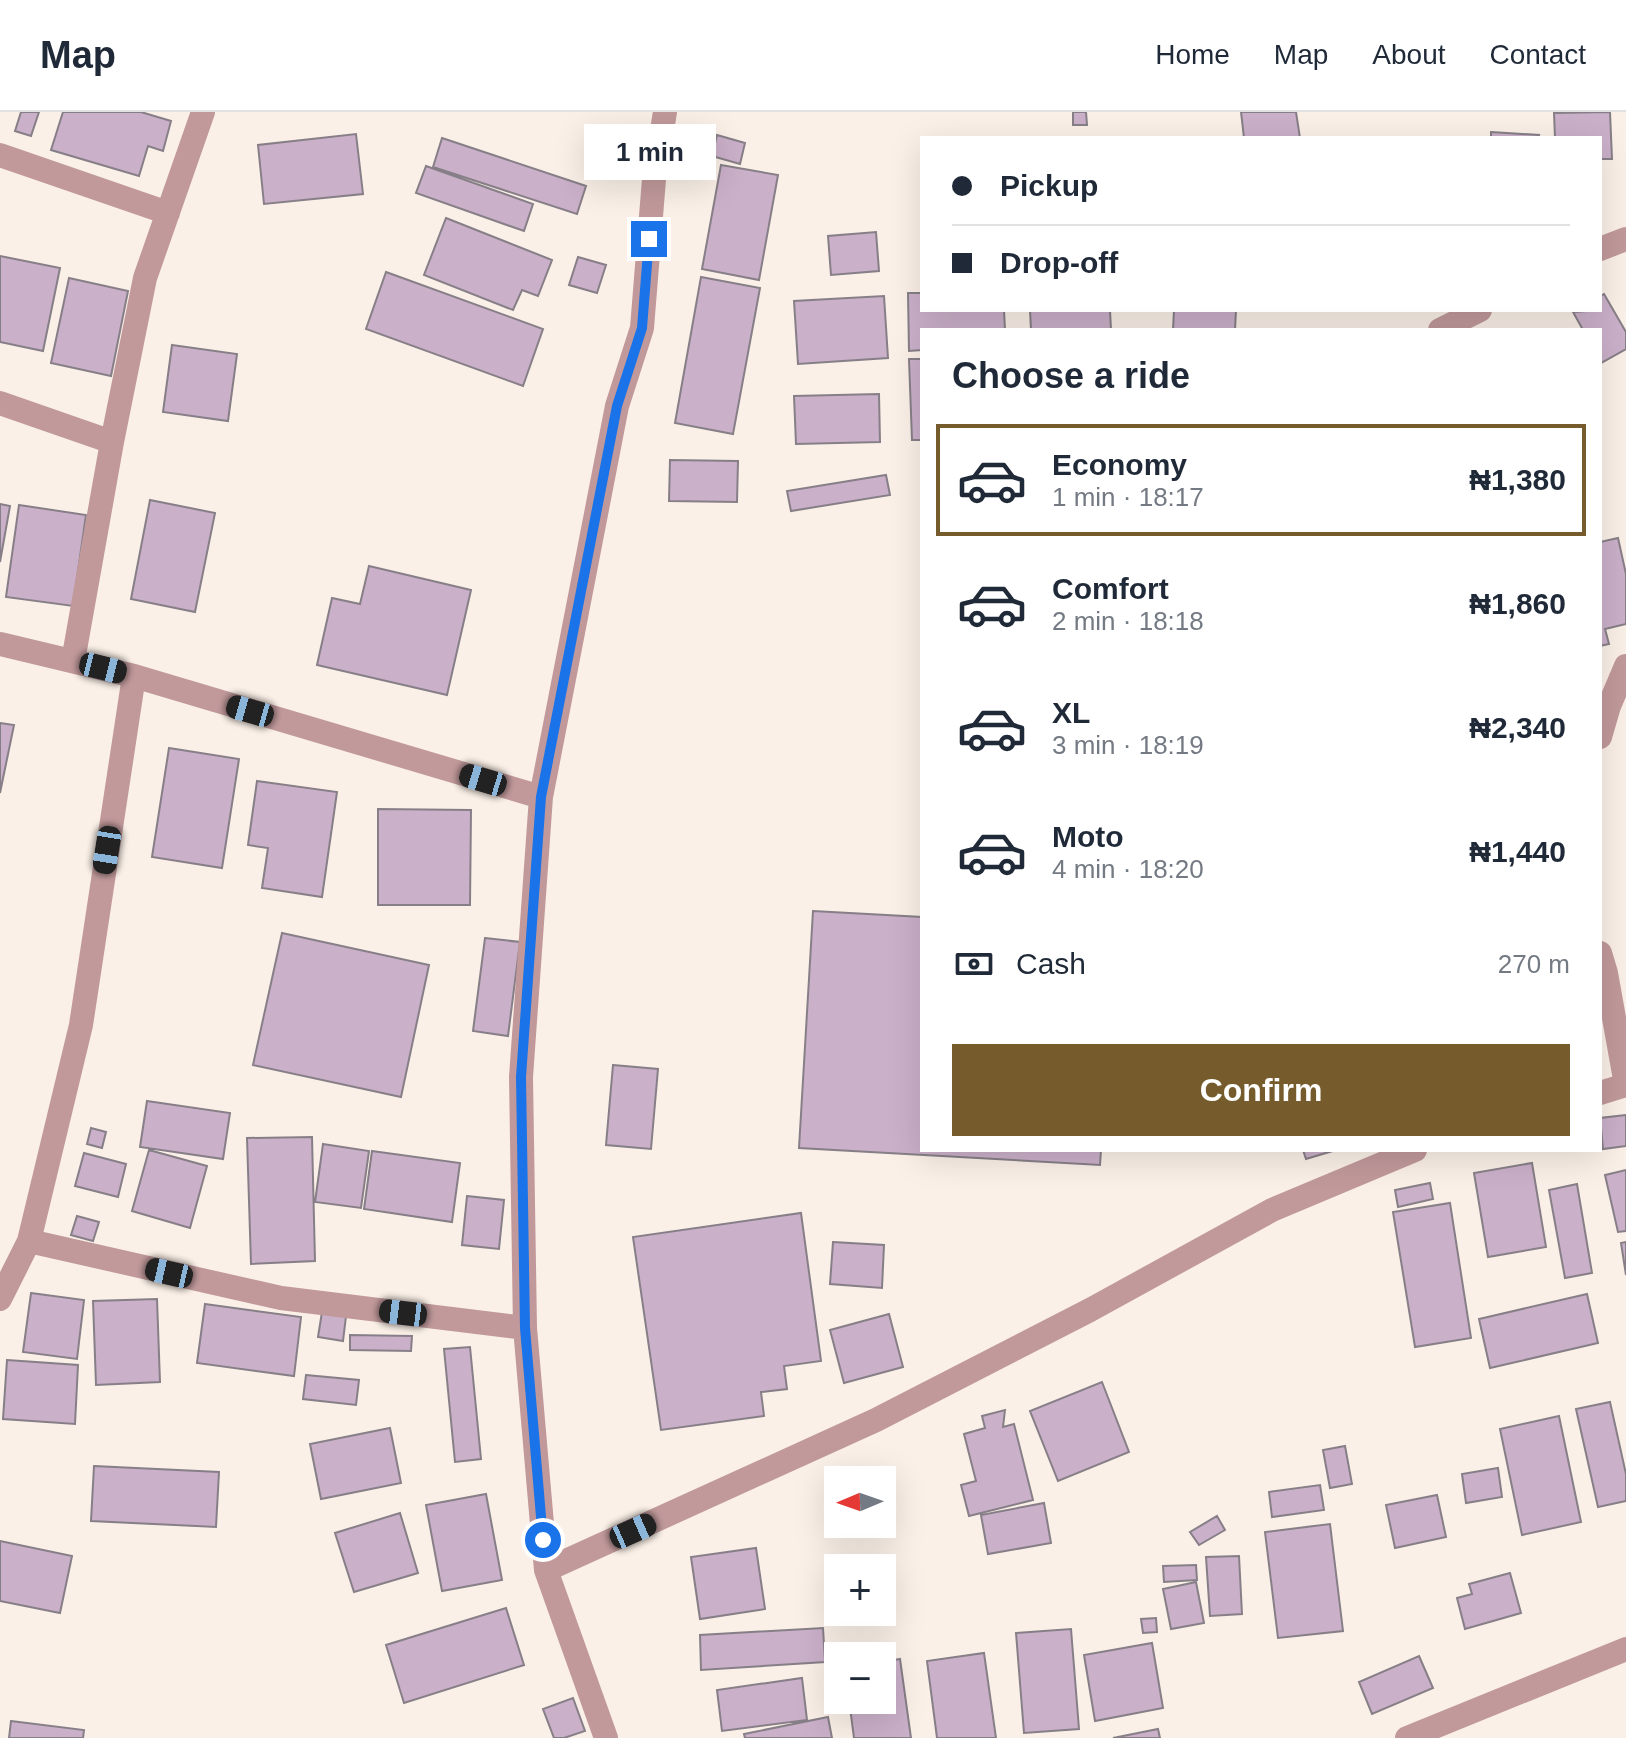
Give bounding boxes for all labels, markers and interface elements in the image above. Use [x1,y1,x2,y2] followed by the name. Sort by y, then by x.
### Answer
[40,34,116,76] text: Map
[1155,39,1230,70] text: Home
[1274,39,1328,70] text: Map
[1372,39,1446,70] text: About
[1490,39,1586,70] text: Contact
[583,123,715,179] callout: 1 min
[616,137,684,167] text: 1 min
[1000,169,1098,202] text: Pickup
[631,221,667,257] route end
[1000,246,1118,279] text: Drop-off
[952,355,1190,396] text: Choose a ride
[956,444,1028,516] icon: car
[1052,448,1187,481] text: Economy
[1469,463,1566,496] text: ₦1,380
[1052,482,1204,512] text: 1 min · 18:17
[956,568,1028,640] icon: car
[1052,572,1169,605] text: Comfort
[1469,587,1566,620] text: ₦1,860
[1052,606,1204,636] text: 2 min · 18:18
[77,651,129,685] car
[956,692,1028,764] icon: car
[224,693,276,729] car
[1052,696,1090,729] text: XL
[1469,711,1566,744] text: ₦2,340
[1052,730,1204,760] text: 3 min · 18:19
[457,762,509,798] car
[956,816,1028,888] icon: car
[1052,820,1124,853] text: Moto
[91,824,123,876] car
[1469,835,1566,868] text: ₦1,440
[1052,854,1204,884] text: 4 min · 18:20
[952,942,996,986] icon: cash
[1016,947,1086,980] text: Cash
[1498,949,1570,979] text: 270 m
[952,1044,1570,1136] button: Confirm
[143,1256,195,1290] car
[378,1298,428,1328] car
[824,1466,896,1538] north arrow
[824,1466,896,1714] map controls
[606,1510,660,1552] car
[525,1522,561,1558] route start
[824,1554,896,1626] button: +
[824,1642,896,1714] button: −

